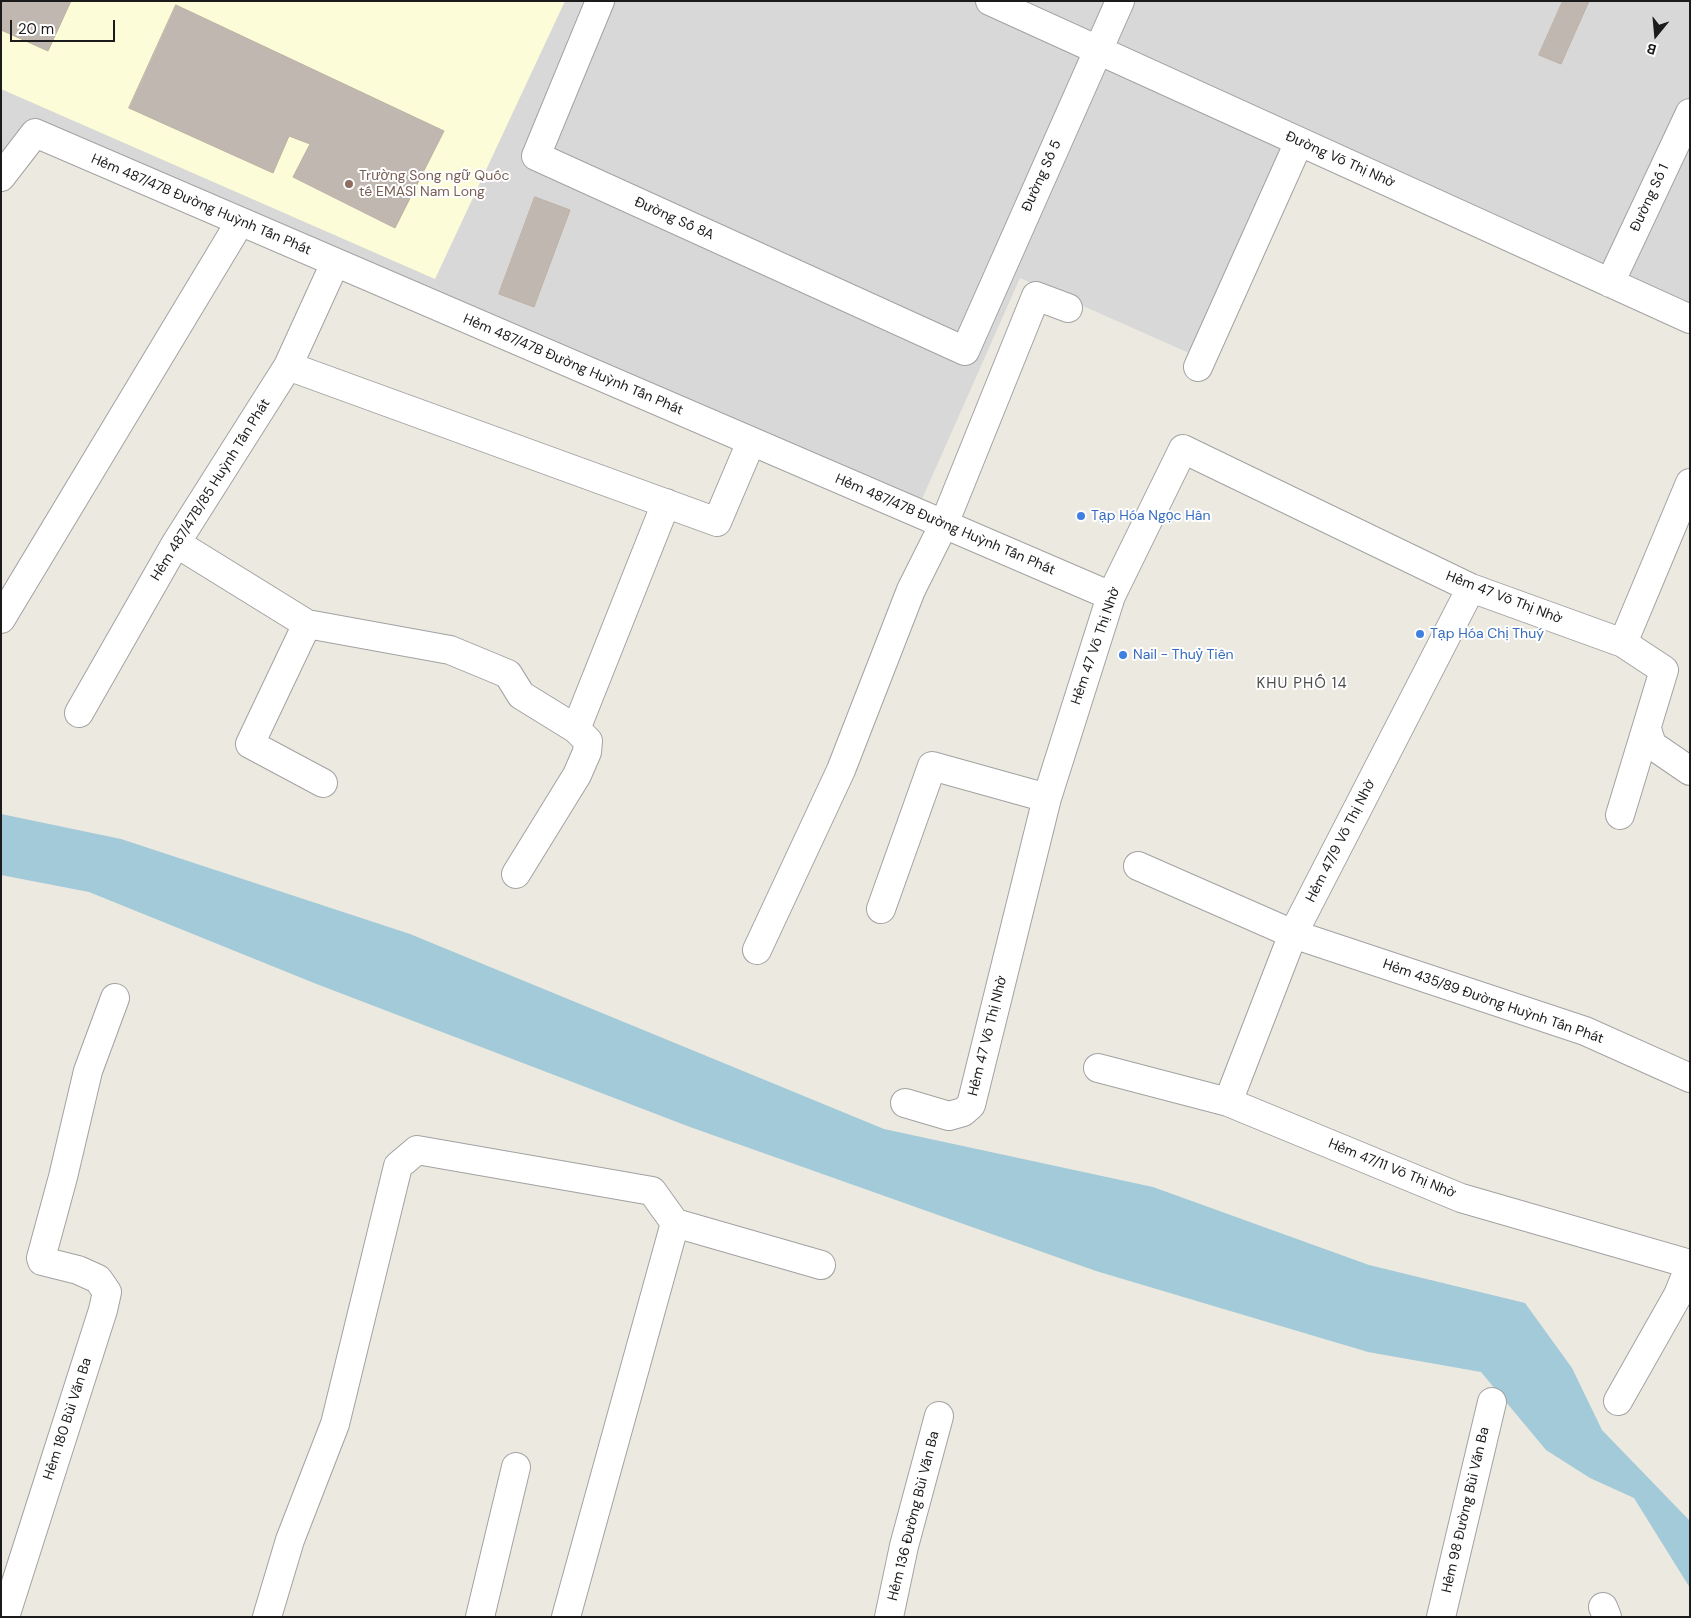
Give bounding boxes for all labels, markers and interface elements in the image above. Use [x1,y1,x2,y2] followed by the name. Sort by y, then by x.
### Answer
[12,10,118,42] scale bar
[1631,10,1681,60] north arrow
[18,19,54,39] text: 20 m
[1645,39,1659,59] text: B
[1283,128,1397,192] street label: Đường Võ Thị Nhờ
[1019,138,1065,214] street label: Đường Số 5
[88,151,314,259] street label: Hẻm 487/47B Đường Huỳnh Tấn Phát
[1627,162,1673,234] street label: Đường Số 1
[359,168,509,200] place label: Trường Song ngữ Quốc tế EMASI Nam Long
[343,178,355,190] marker: Trường Song ngữ Quốc tế EMASI Nam Long
[631,194,717,244] street label: Đường Số 8A
[460,311,686,419] street label: Hẻm 487/47B Đường Huỳnh Tấn Phát
[148,396,274,584] street label: Hẻm 487/47B/85 Huỳnh Tấn Phát
[832,471,1058,579] street label: Hẻm 487/47B Đường Huỳnh Tấn Phát
[1091,508,1210,524] place label: Tạp Hóa Ngọc Hân
[1075,510,1087,522] marker: Tạp Hóa Ngọc Hân
[1443,568,1565,628] street label: Hẻm 47 Võ Thị Nhờ
[1068,585,1124,707] street label: Hẻm 47 Võ Thị Nhờ
[1430,626,1544,642] place label: Tạp Hóa Chị Thuý
[1414,628,1426,640] marker: Tạp Hóa Chị Thuý
[1133,647,1234,663] place label: Nail - Thuỷ Tiên
[1117,649,1129,661] marker: Nail - Thuỷ Tiên
[1255,675,1349,693] district label: KHU PHỐ 14
[1303,777,1379,905] street label: Hẻm 47/9 Võ Thị Nhờ
[1380,956,1606,1048] street label: Hẻm 435/89 Đường Huỳnh Tấn Phát
[965,974,1011,1098] street label: Hẻm 47 Võ Thị Nhờ
[1326,1136,1458,1202] street label: Hẻm 47/11 Võ Thị Nhờ
[40,1356,96,1482] street label: Hẻm 180 Bùi Văn Ba
[1439,1425,1493,1595] street label: Hẻm 98 Đường Bùi Văn Ba
[885,1429,943,1603] street label: Hẻm 136 Đường Bùi Văn Ba

